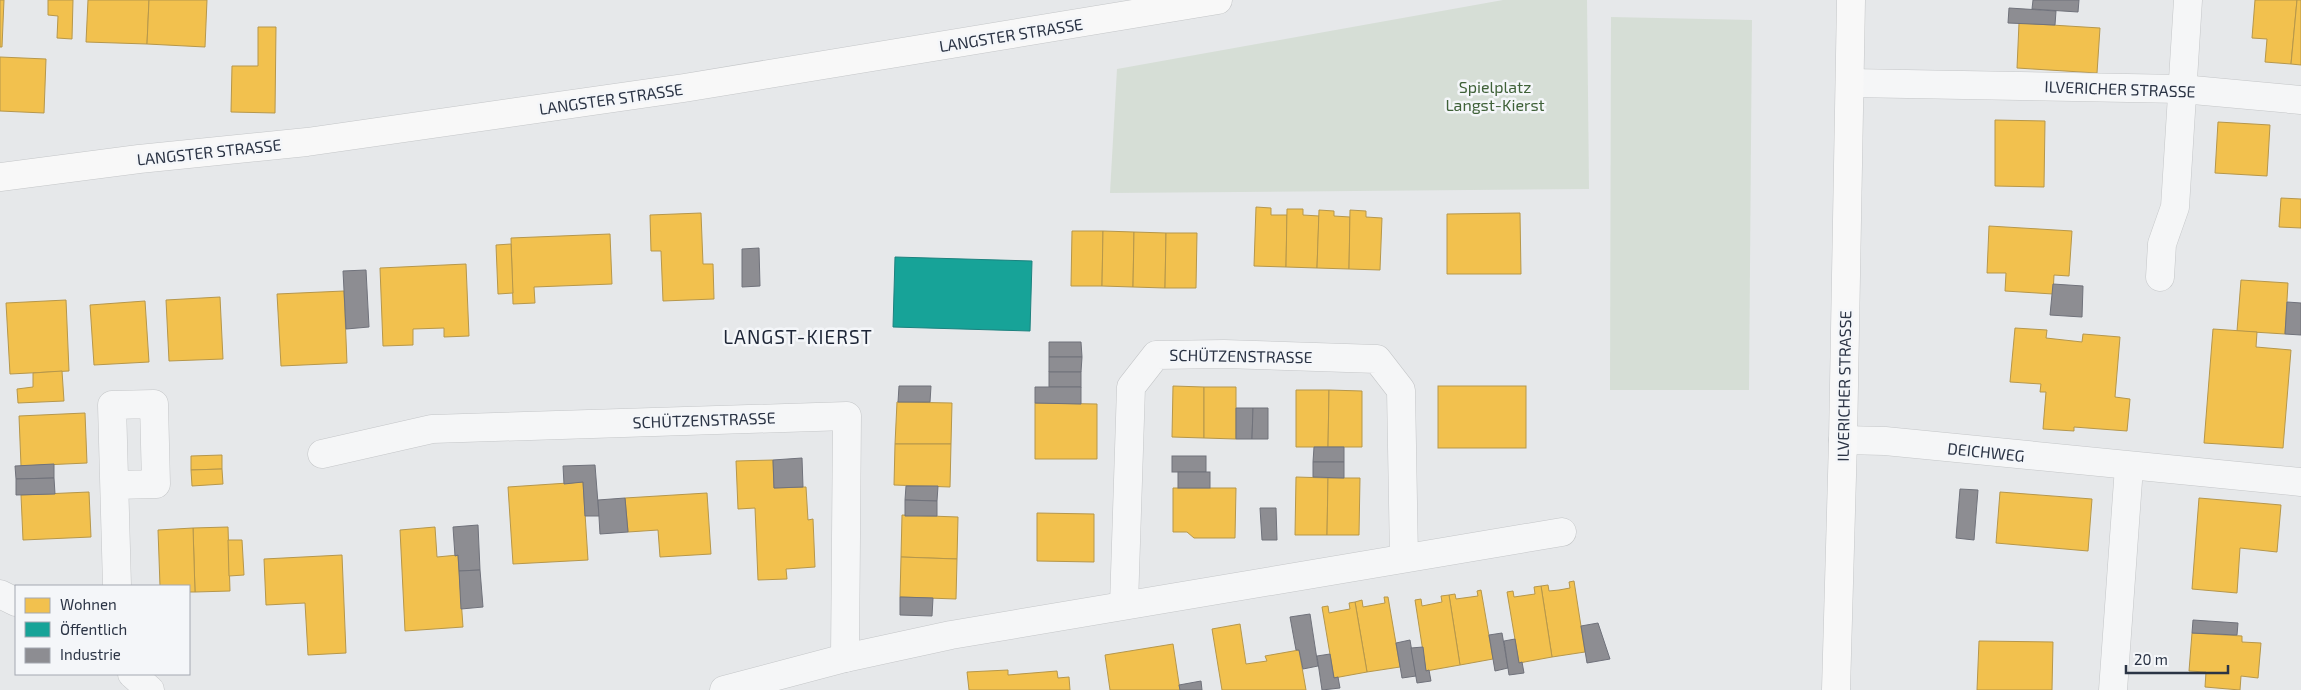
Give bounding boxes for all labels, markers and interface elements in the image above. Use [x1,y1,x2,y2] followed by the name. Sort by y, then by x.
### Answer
[938,14,1084,55] street label: LANGSTER STRASSE
[2044,76,2196,101] street label: ILVERICHER STRASSE
[1445,77,1545,114] park label: Spielplatz Langst-Kierst
[538,79,684,118] street label: LANGSTER STRASSE
[136,134,282,169] street label: LANGSTER STRASSE
[1833,310,1854,462] street label: ILVERICHER STRASSE
[723,325,873,348] district label: LANGST-KIERST
[1169,345,1313,366] street label: SCHÜTZENSTRASSE
[632,408,776,431] street label: SCHÜTZENSTRASSE
[1946,438,2026,465] street label: DEICHWEG
[15,585,190,675] legend
[60,595,117,613] text: Wohnen
[60,620,127,638] text: Öffentlich
[2126,642,2228,674] scale bar
[60,645,121,663] text: Industrie
[2134,650,2168,668] text: 20 m

